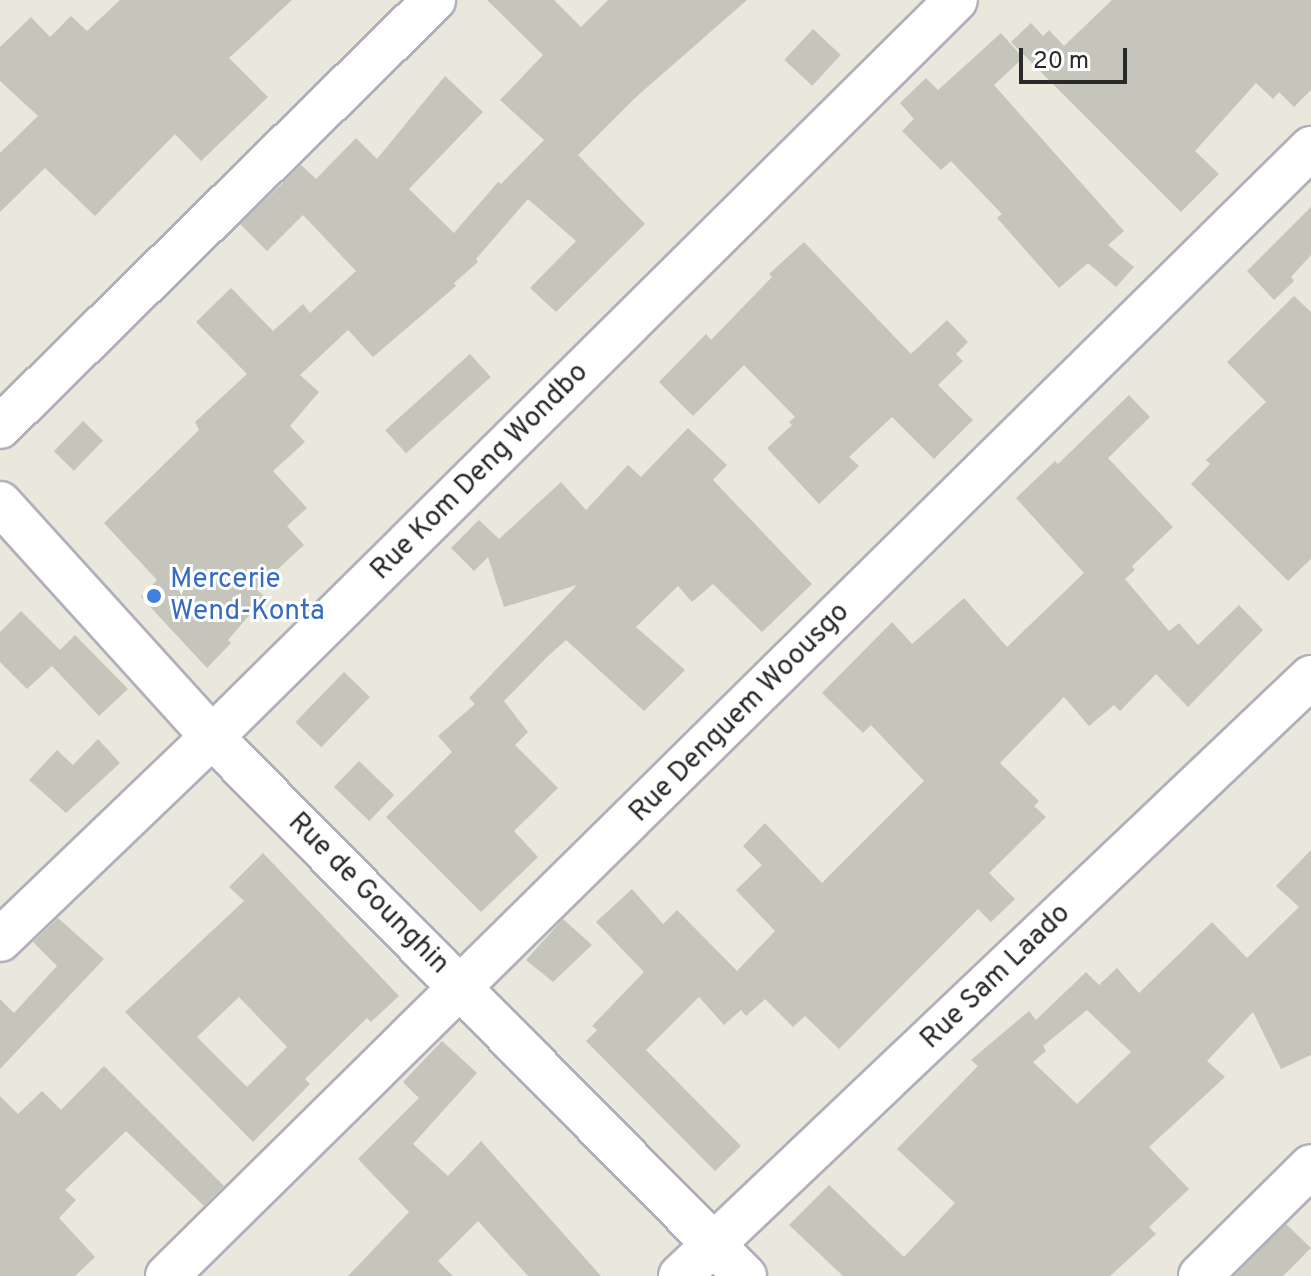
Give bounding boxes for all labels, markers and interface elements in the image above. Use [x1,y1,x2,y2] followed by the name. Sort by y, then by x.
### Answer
[1023,32,1131,82] scale bar
[1033,47,1089,77] text: 20 m
[364,356,596,588] street label: Rue Kom Deng Wondbo
[170,563,325,629] place label: Mercerie Wend-Konta
[145,587,163,605] marker: Mercerie Wend-Konta
[623,596,857,830] street label: Rue Denguem Woousgo
[280,806,456,982] street label: Rue de Gounghin
[914,897,1078,1057] street label: Rue Sam Laado

